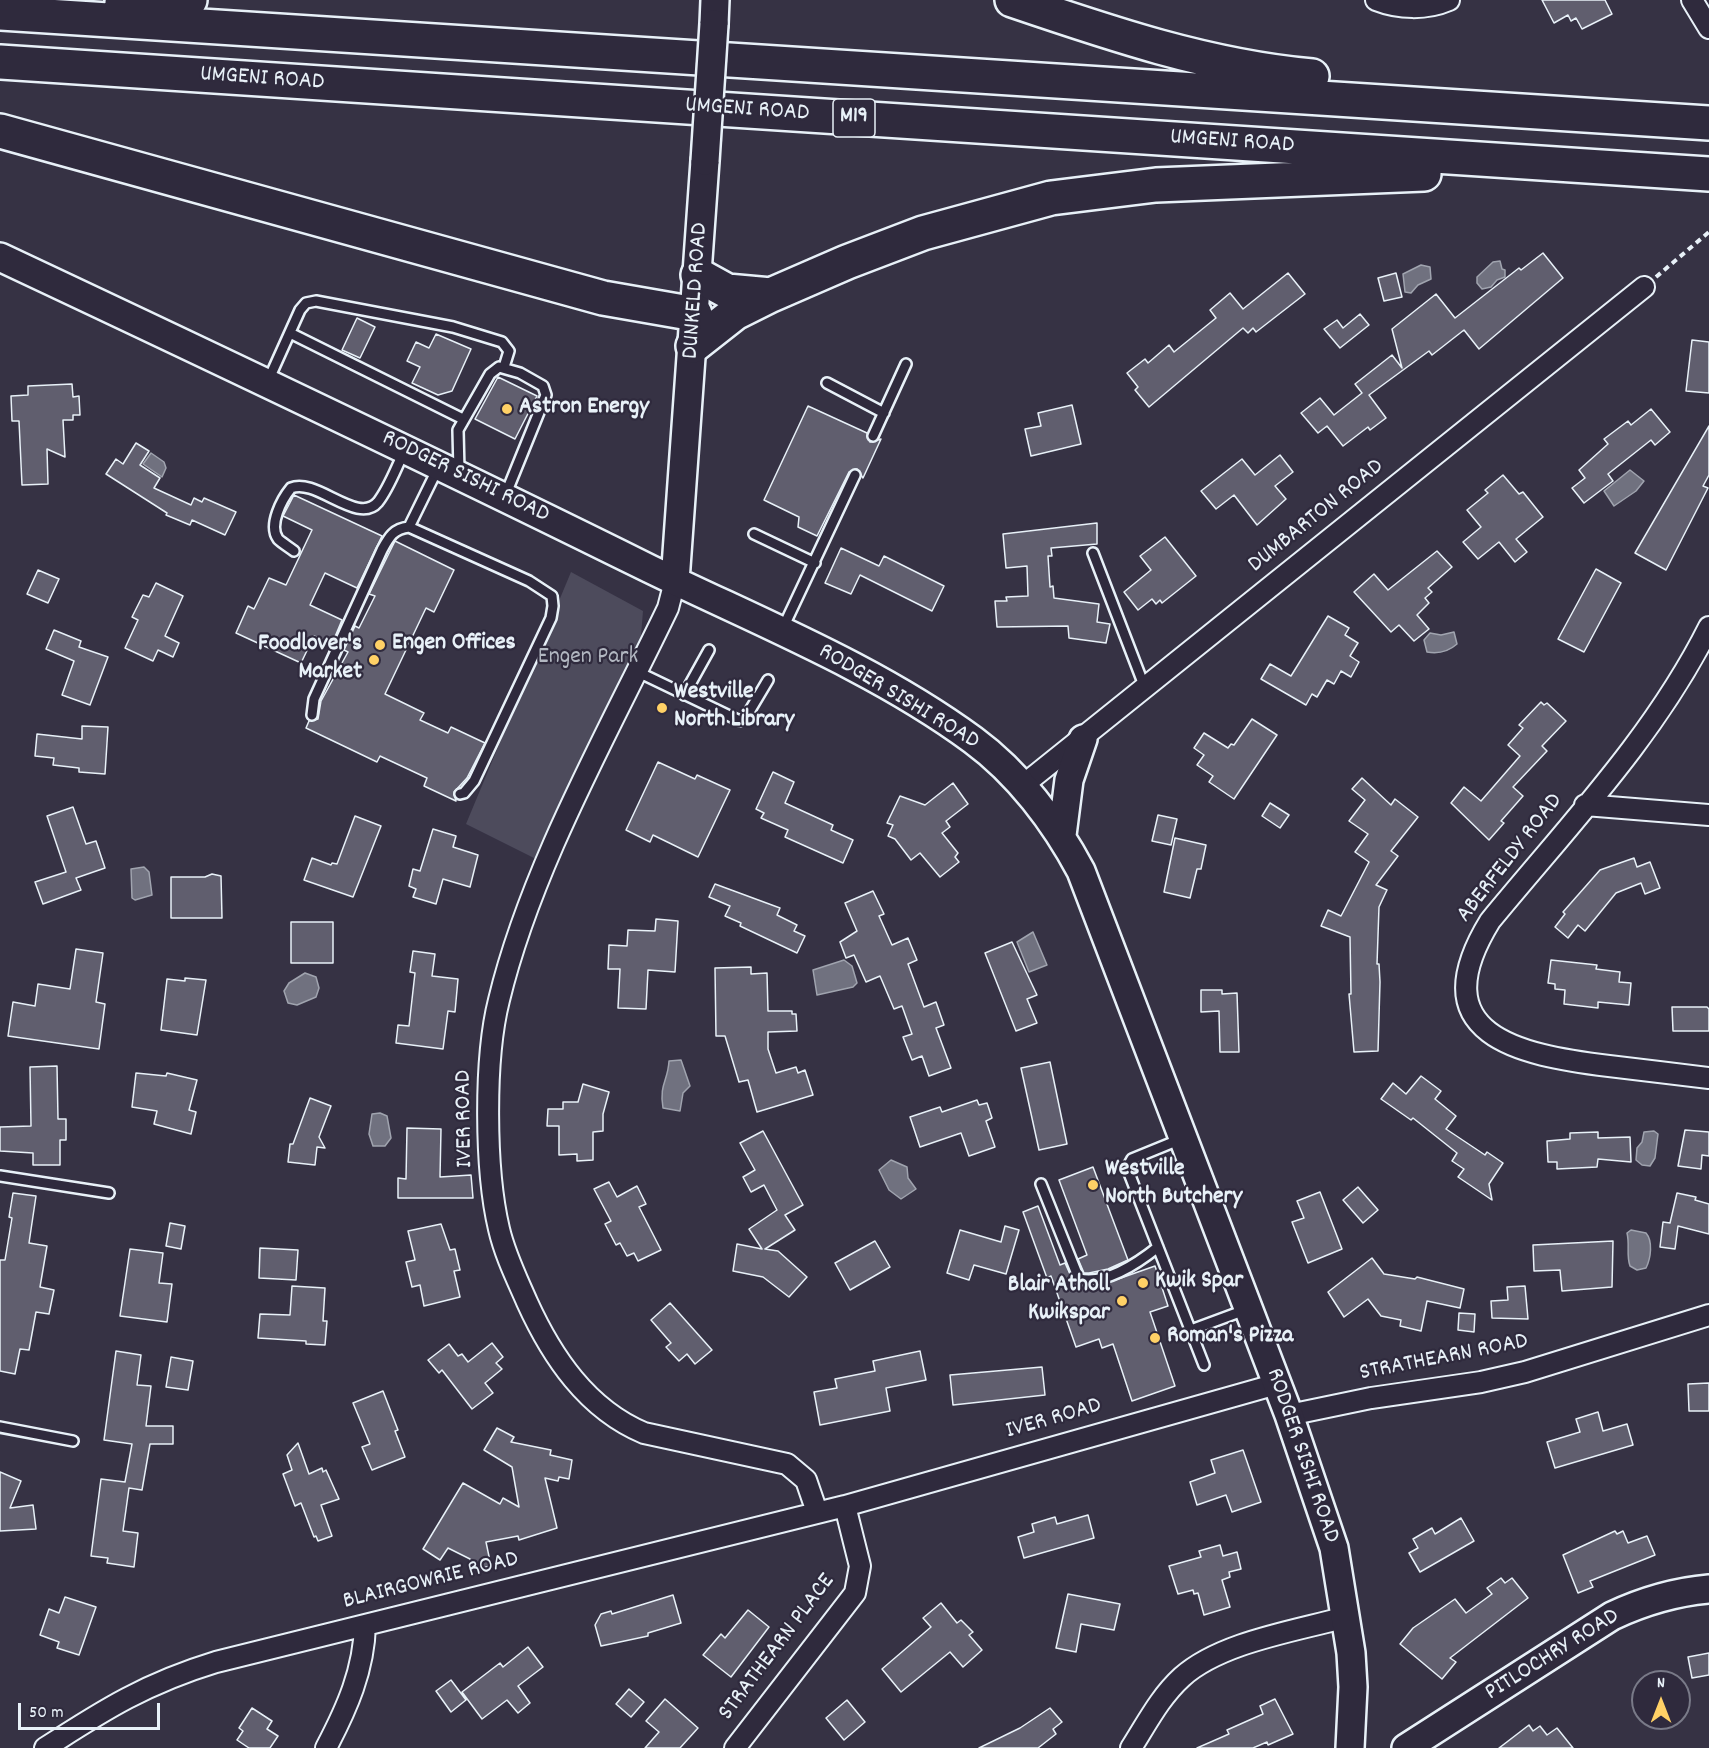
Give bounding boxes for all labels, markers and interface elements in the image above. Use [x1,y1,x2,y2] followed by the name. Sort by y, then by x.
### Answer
[199,61,325,99] street label: UMGENI ROAD
[684,92,810,130] street label: UMGENI ROAD
[833,99,875,137] road number: M19
[1169,124,1295,162] street label: UMGENI ROAD
[678,222,716,360] street label: DUNKELD ROAD
[519,395,649,423] place label: Astron Energy
[500,402,514,416] marker: Astron Energy
[377,425,553,531] street label: RODGER SISHI ROAD
[1243,454,1391,580] street label: DUMBARTON ROAD
[392,631,516,659] place label: Engen Offices
[258,632,362,688] place label: Foodlover's Market
[373,638,387,652] marker: Engen Offices
[812,639,984,757] street label: RODGER SISHI ROAD
[538,645,638,673] park label: Engen Park
[367,653,381,667] marker: Foodlover's Market
[674,680,794,736] place label: Westville North Library
[655,701,669,715] marker: Westville North Library
[1452,789,1570,929] street label: ABERFELDY ROAD
[451,1070,481,1168] street label: IVER ROAD
[1105,1157,1242,1213] place label: Westville North Butchery
[1086,1178,1100,1192] marker: Westville North Butchery
[1155,1269,1243,1297] place label: Kwik Spar
[1008,1273,1110,1329] place label: Blair Atholl Kwikspar
[1136,1276,1150,1290] marker: Kwik Spar
[1115,1294,1129,1308] marker: Blair Atholl Kwikspar
[1167,1324,1293,1352] place label: Roman's Pizza
[1357,1329,1531,1389] street label: STRATHEARN ROAD
[1148,1331,1162,1345] marker: Roman's Pizza
[1258,1365,1344,1547] street label: RODGER SISHI ROAD
[1003,1393,1105,1447] street label: IVER ROAD
[340,1546,522,1618] street label: BLAIRGOWRIE ROAD
[713,1569,843,1727] street label: STRATHEARN PLACE
[1481,1603,1625,1709] street label: PITLOCHRY ROAD
[1631,1670,1691,1730] north arrow
[1657,1672,1665,1695] text: N
[21,1691,164,1729] scale bar
[29,1701,64,1726] text: 50 m

